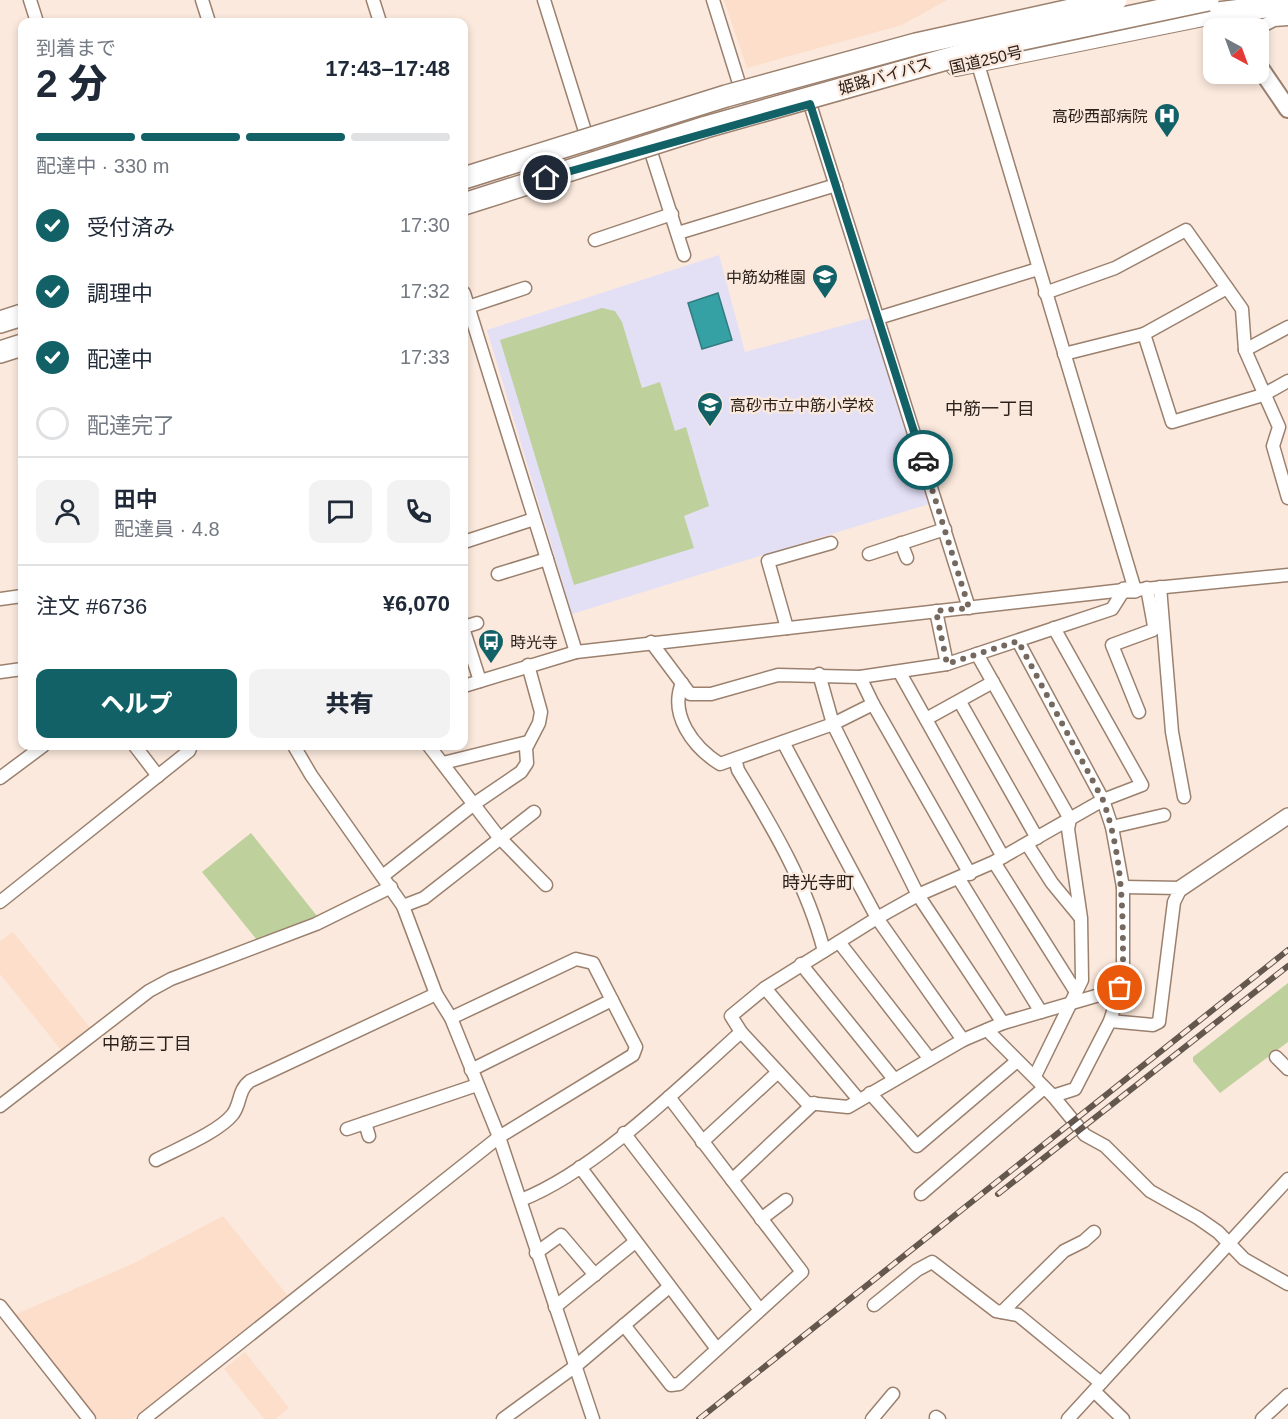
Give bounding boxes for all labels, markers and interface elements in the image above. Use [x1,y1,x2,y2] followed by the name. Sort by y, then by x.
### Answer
[1203,18,1269,84] north arrow
[1203,18,1269,84] map controls
[36,37,116,59] text: 到着まで
[948,43,1024,77] street label: 国道250号
[837,55,933,97] street label: 姫路バイパス
[325,56,450,81] text: 17:43–17:48
[36,62,108,105] text: 2 分
[1152,101,1182,139] hospital icon: 高砂西部病院
[1052,108,1148,125] place label: 高砂西部病院
[520,152,571,203] pin
[36,155,169,177] text: 配達中 · 330 m
[529,161,562,194] icon: home
[36,209,69,242] icon: check
[400,214,450,236] text: 17:30
[87,215,175,240] text: 受付済み
[810,262,840,300] school or university icon: 中筋幼稚園
[726,269,806,286] place label: 中筋幼稚園
[36,275,69,308] icon: check
[400,280,450,302] text: 17:32
[87,281,153,306] text: 調理中
[36,341,69,374] icon: check
[400,346,450,368] text: 17:33
[87,347,153,372] text: 配達中
[695,390,725,428] school or university icon: 高砂市立中筋小学校
[730,397,874,414] place label: 高砂市立中筋小学校
[945,399,1035,419] district label: 中筋一丁目
[87,413,175,438] text: 配達完了
[893,430,953,490] courier
[907,444,940,477] icon: car
[36,480,99,543] button: person
[309,480,372,543] button: chat
[387,480,450,543] button: phone
[114,487,158,512] text: 田中
[114,518,220,540] text: 配達員 · 4.8
[383,591,450,616] text: ¥6,070
[36,594,147,619] text: 注文 #6736
[476,627,506,665] bus stop icon: 時光寺
[510,634,558,651] place label: 時光寺
[36,669,237,738] button: ヘルプ
[249,669,450,738] button: 共有
[782,873,854,893] district label: 時光寺町
[1094,962,1145,1013] pin
[1103,971,1136,1004] icon: bag
[102,1034,192,1054] district label: 中筋三丁目

